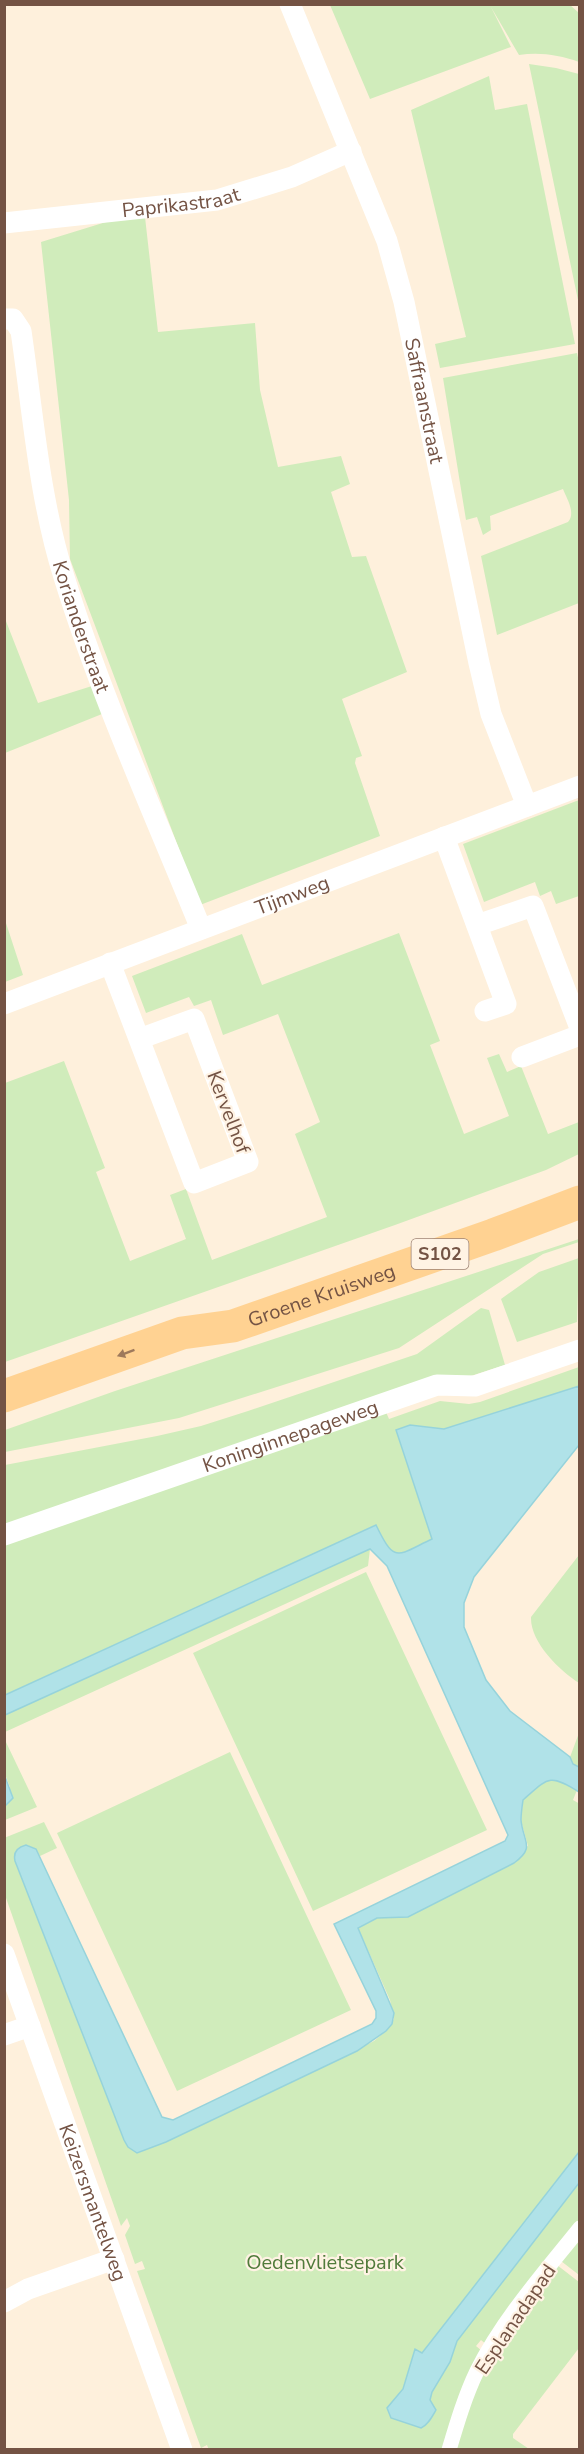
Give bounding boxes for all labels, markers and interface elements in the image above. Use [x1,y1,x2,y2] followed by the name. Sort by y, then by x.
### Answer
[121,181,244,224] street label: Paprikastraat
[398,335,450,467] street label: Saffraanstraat
[46,557,117,698] street label: Korianderstraat
[251,869,333,922] street label: Tijmweg
[200,1067,257,1158] street label: Kervelhof
[412,1239,468,1269] road number: S102
[244,1257,399,1334] street label: Groene Kruisweg
[117,1348,135,1358] one-way arrow
[199,1393,382,1479] street label: Koninginnepageweg
[52,2120,133,2285] street label: Keizersmantelweg
[246,2249,405,2276] park label: Oedenvlietsepark
[469,2259,562,2380] street label: Esplanadapad

